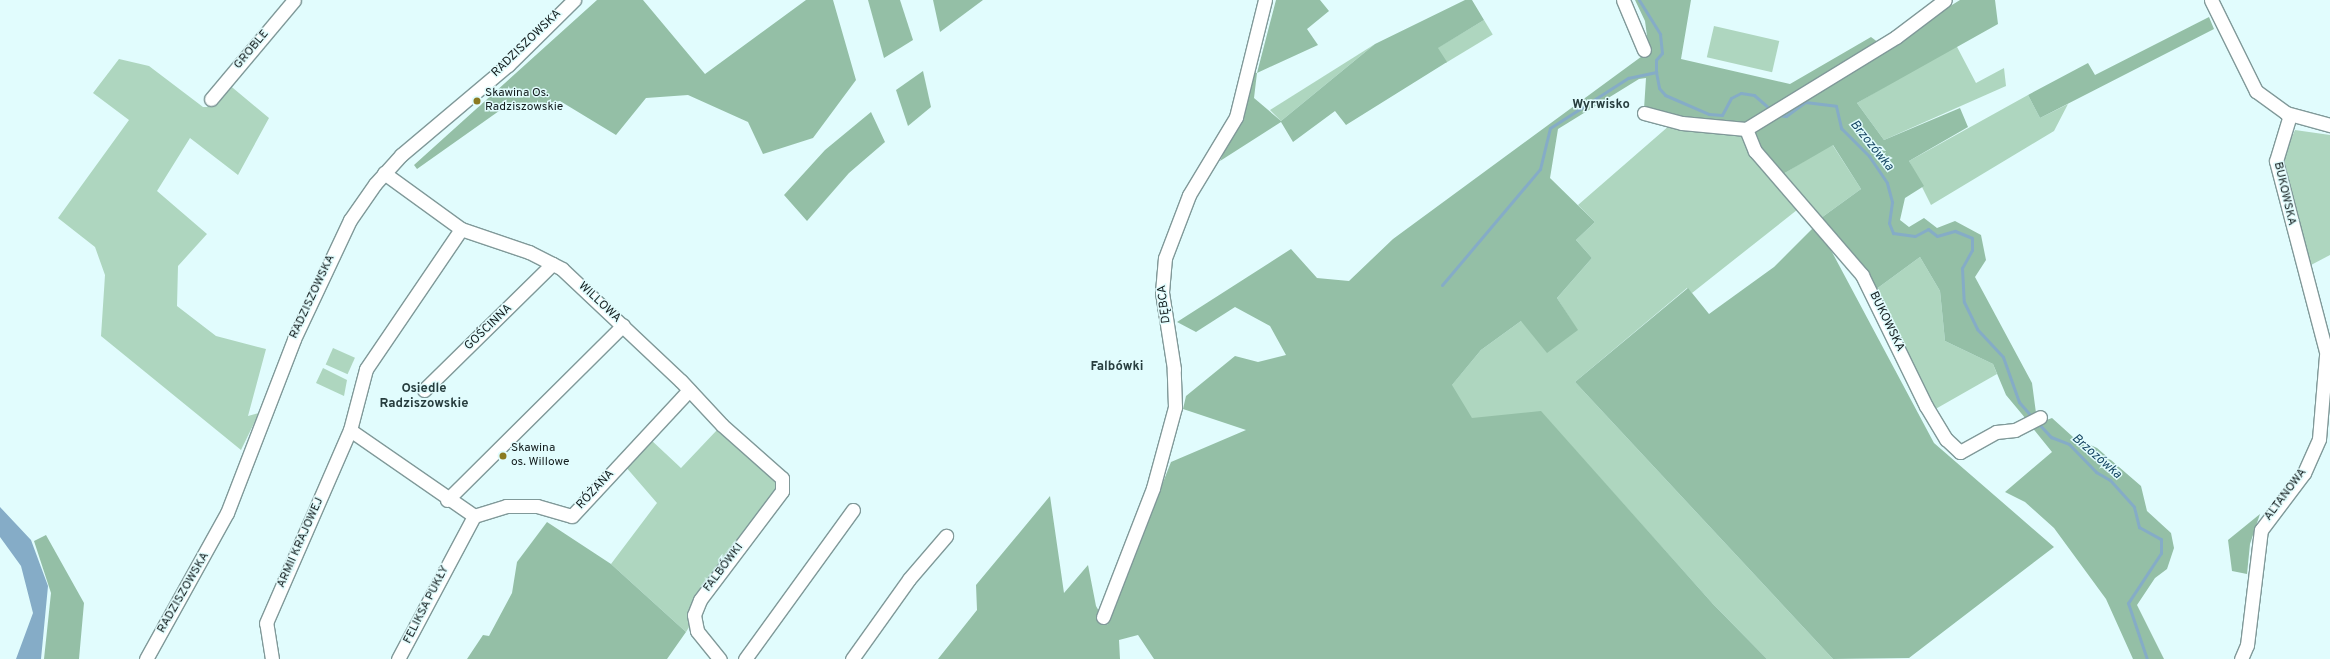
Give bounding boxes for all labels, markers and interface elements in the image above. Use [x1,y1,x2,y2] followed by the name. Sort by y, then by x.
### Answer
[489,7,565,81] street label: RADZISZOWSKA
[231,28,273,72] street label: GROBLE
[485,87,563,115] place label: Skawina Os. Radziszowskie
[472,96,482,106] marker: Skawina Os. Radziszowskie
[1572,97,1630,113] district label: Wyrwisko
[1846,118,1896,174] water label: Brzozówka
[2270,161,2298,227] street label: BUKOWSKA
[287,253,339,341] street label: RADZISZOWSKA
[575,280,623,326] street label: WILLOWA
[1155,284,1175,324] street label: DĘBCA
[1865,290,1907,354] street label: BUKOWSKA
[462,302,516,354] street label: GOŚCINNA
[1091,359,1143,375] district label: Falbówki
[380,382,468,413] district label: Osiedle Radziszowskie
[2068,431,2124,483] water label: Brzozówka
[511,442,570,470] place label: Skawina os. Willowe
[498,451,508,461] marker: Skawina os. Willowe
[2262,466,2310,524] street label: ALTANOWA
[574,467,618,513] street label: RÓŻANA
[275,496,327,590] street label: ARMII KRAJOWEJ
[701,541,747,595] street label: FALBÓWKI
[155,550,213,636] street label: RADZISZOWSKA
[401,563,453,647] street label: FELIKSA PUKŁY

